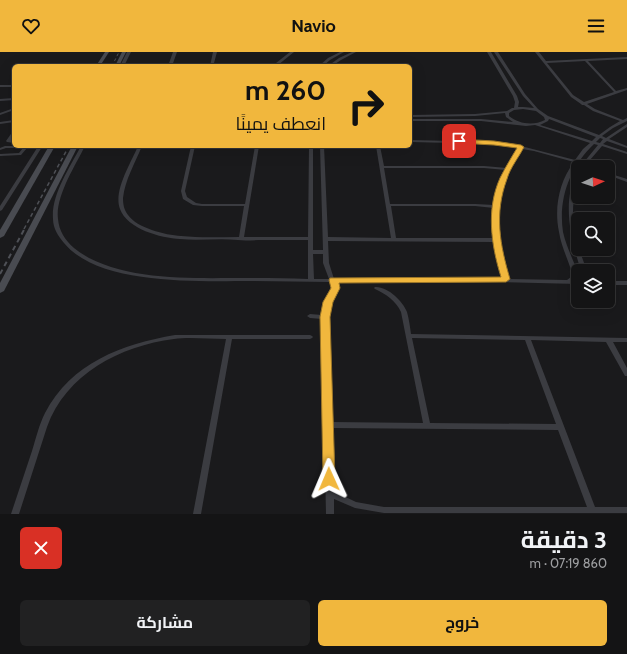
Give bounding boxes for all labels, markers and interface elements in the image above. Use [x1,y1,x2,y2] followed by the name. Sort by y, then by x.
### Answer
[20,15,42,37] icon: heart
[291,15,336,37] text: Navio
[585,15,607,37] icon: menu
[245,73,326,107] text: 260 m
[340,80,392,132] icon: right
[236,113,326,135] text: انعطف يمينًا
[442,124,476,158] pin
[448,130,470,152] icon: arrive
[571,160,615,204] north arrow
[571,160,615,308] map controls
[571,212,615,256] button: search
[571,264,615,308] button: layers
[308,458,350,500] position arrow
[521,525,607,554] text: 3 دقيقة
[20,527,62,569] button: close
[530,555,607,571] text: 860 m · 07:19
[20,600,310,646] button: مشاركة
[318,600,607,646] button: خروج

